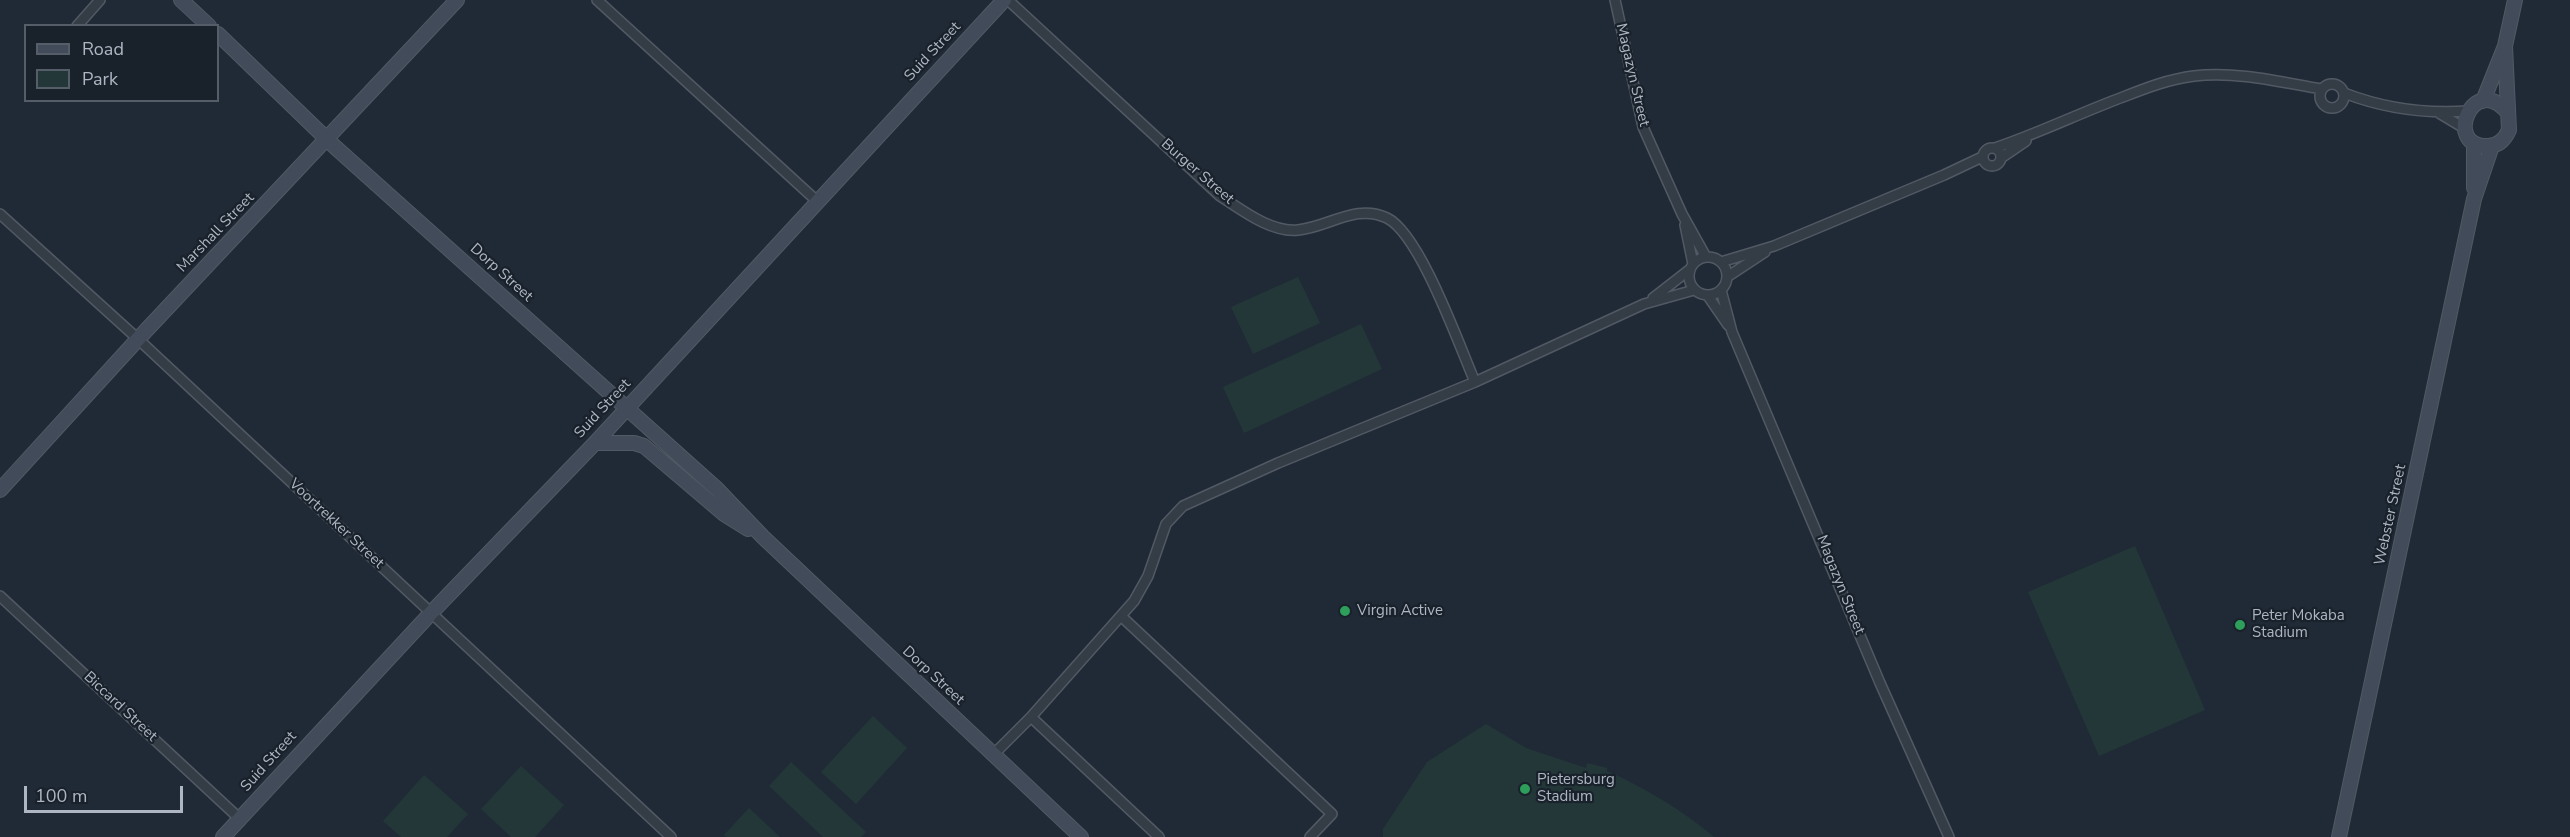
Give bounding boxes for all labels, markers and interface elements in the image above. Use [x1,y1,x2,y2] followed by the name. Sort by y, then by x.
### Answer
[901,19,965,85] street label: Suid Street
[1611,22,1653,128] street label: Magazyn Street
[24,24,219,102] legend
[82,37,124,61] text: Road
[82,67,118,91] text: Park
[1157,135,1237,209] street label: Burger Street
[174,190,258,276] street label: Marshall Street
[466,240,536,306] street label: Dorp Street
[571,376,635,442] street label: Suid Street
[2372,463,2410,567] street label: Webster Street
[285,475,387,573] street label: Voortrekker Street
[1812,533,1868,637] street label: Magazyn Street
[1357,602,1443,620] place label: Virgin Active
[1338,604,1352,618] marker: Virgin Active
[2252,607,2345,642] place label: Peter Mokaba Stadium
[2233,618,2247,632] marker: Peter Mokaba Stadium
[898,643,968,709] street label: Dorp Street
[79,668,161,746] street label: Biccard Street
[237,728,301,796] street label: Suid Street
[1537,771,1615,806] place label: Pietersburg Stadium
[27,774,186,812] scale bar
[1518,782,1532,796] marker: Pietersburg Stadium
[35,784,87,808] text: 100 m

